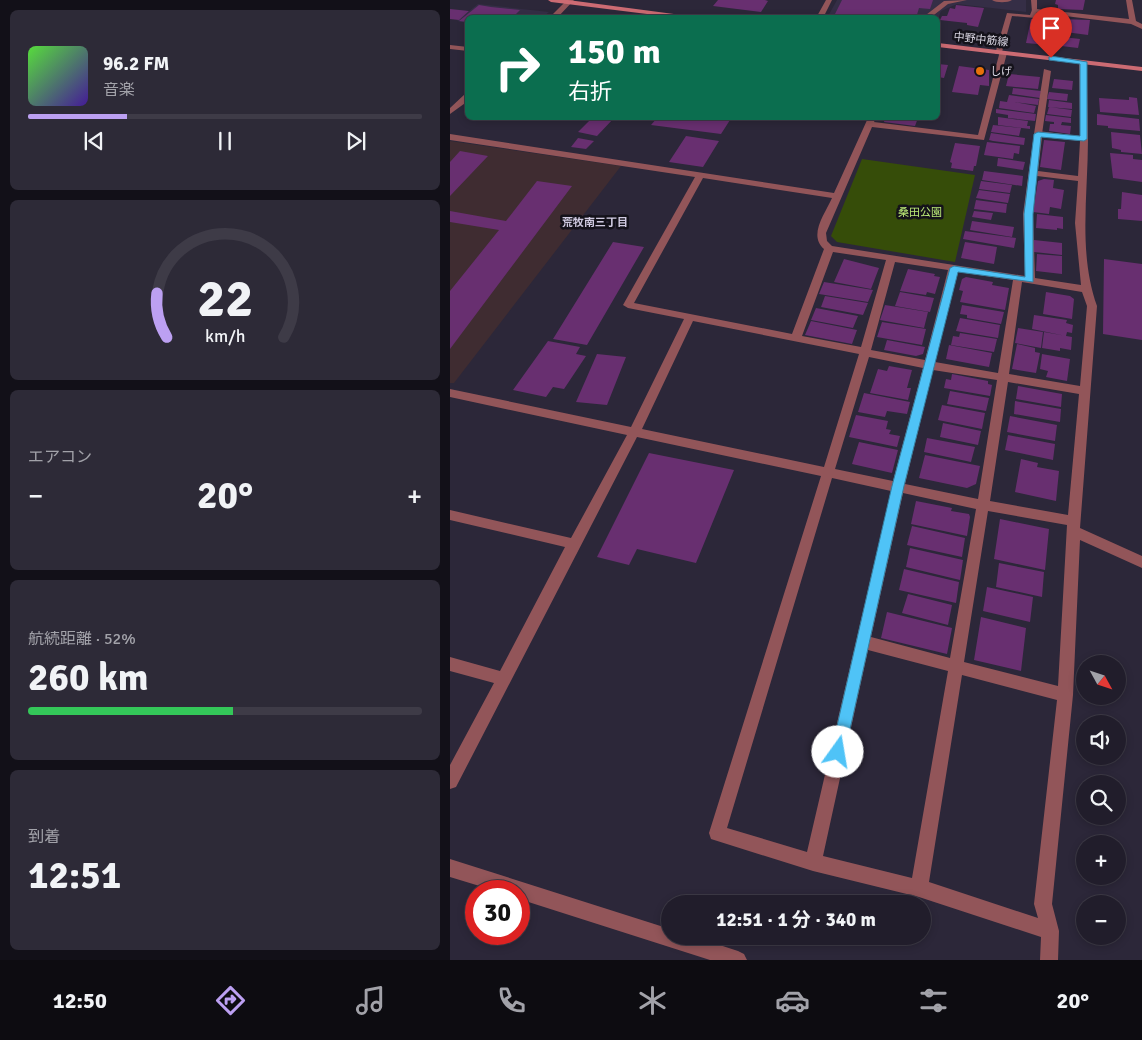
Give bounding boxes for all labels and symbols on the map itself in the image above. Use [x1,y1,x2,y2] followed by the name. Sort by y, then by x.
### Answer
[1030,7,1072,58] pin
[953,30,1009,49] street label: 中野中筋線
[974,65,986,77] marker: しげ
[990,65,1012,78] place label: しげ
[898,206,942,219] park label: 桑田公園
[562,216,628,229] district label: 荒牧南三丁目
[1076,655,1126,705] north arrow
[811,725,863,777] position arrow
[465,880,530,945] speed limit sign: 30

